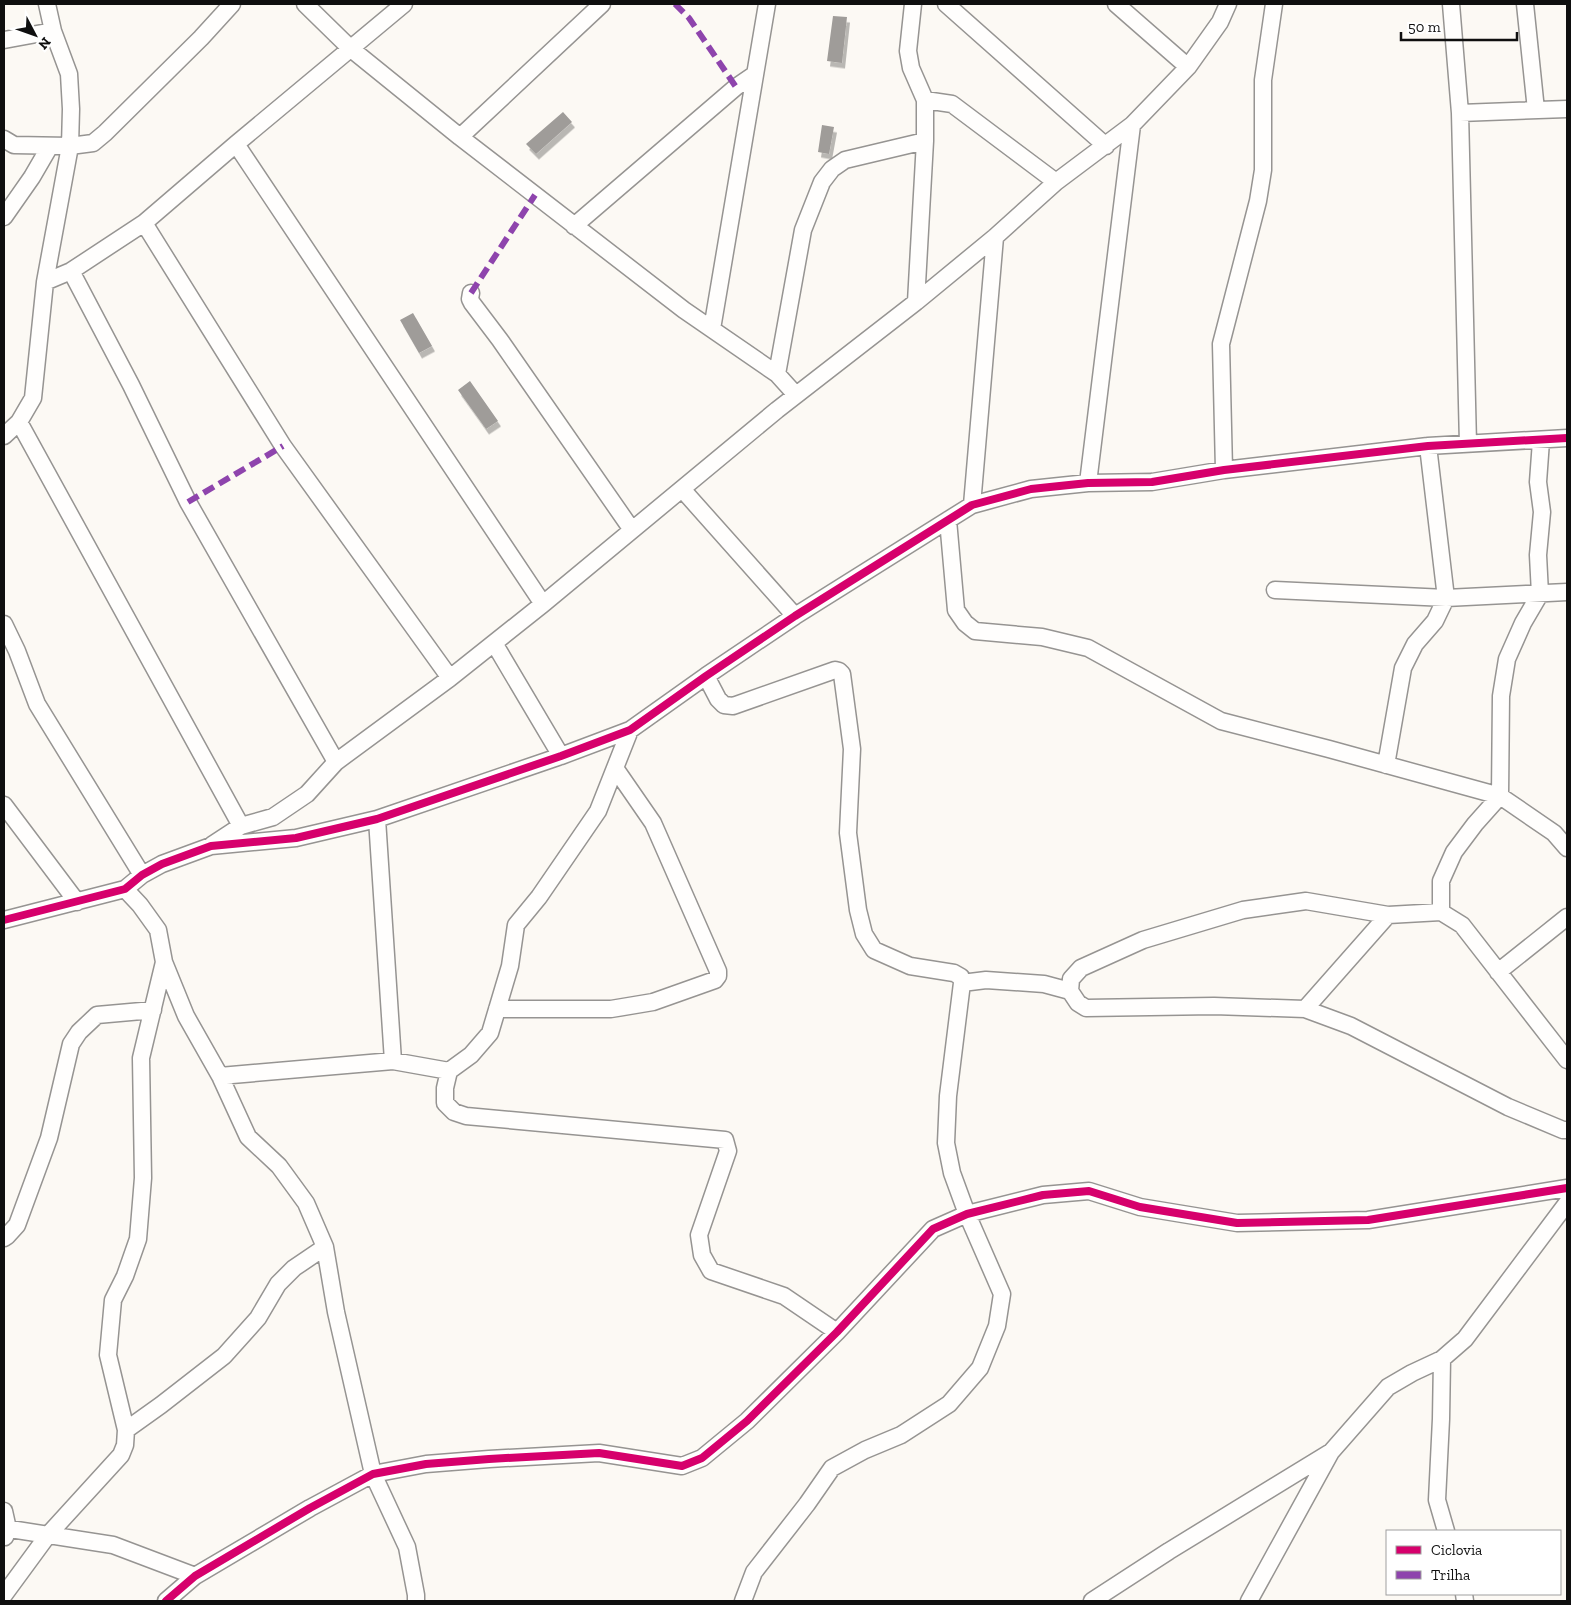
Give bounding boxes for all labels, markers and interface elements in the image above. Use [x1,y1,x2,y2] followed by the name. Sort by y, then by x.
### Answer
[10,10,60,60] north arrow
[1401,10,1517,42] scale bar
[1408,18,1441,36] text: 50 m
[34,34,54,53] text: N
[1386,1530,1561,1595] legend
[1431,1541,1482,1559] text: Ciclovia
[1431,1566,1470,1584] text: Trilha

